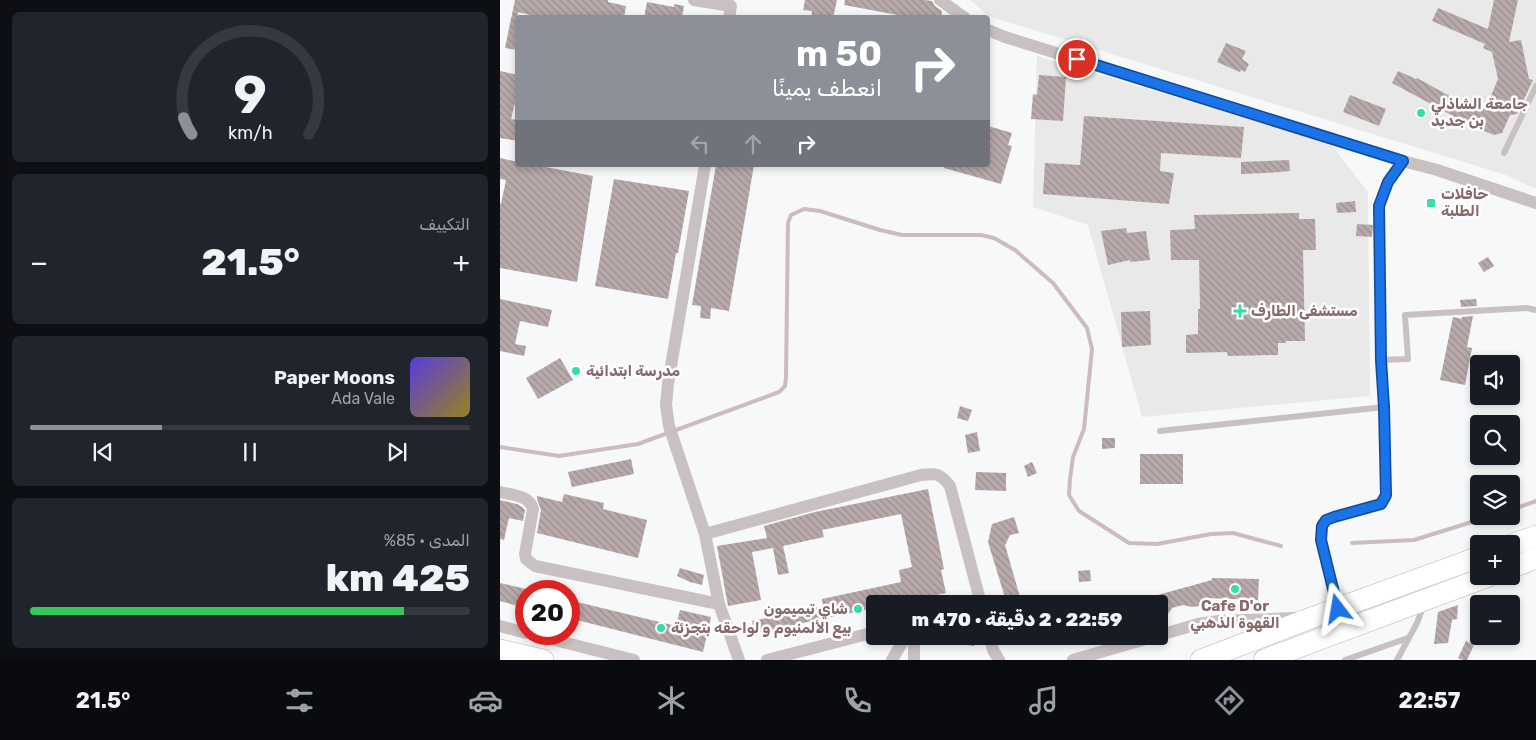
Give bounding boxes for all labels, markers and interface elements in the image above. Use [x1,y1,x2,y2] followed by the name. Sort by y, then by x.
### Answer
[796,33,882,75] text: 50 m
[900,35,965,100] icon: right
[1056,38,1098,80] pin
[1063,45,1091,73] icon: arrive
[233,64,267,126] text: 9
[772,75,882,102] text: انعطف يمينًا
[1431,95,1528,130] place label: جامعة الشاذلي بن جديد
[1415,107,1427,119] marker: جامعة الشاذلي بن جديد
[228,122,272,143] text: km/h
[686,130,714,158] icon: left
[739,130,767,158] icon: ahead
[792,130,820,158] icon: right
[1441,185,1488,220] place label: حافلات الطلبة
[1425,197,1437,209] marker: حافلات الطلبة
[419,215,470,234] text: التكييف
[201,239,300,285] text: 21.5°
[30,246,48,279] text: −
[453,246,470,279] text: +
[1251,302,1358,320] place label: مستشفى الطارف
[1233,304,1247,318] marker: مستشفى الطارف
[1470,355,1520,645] map controls
[1470,355,1520,405] button: sound
[586,362,681,380] place label: مدرسة ابتدائية
[570,365,582,377] marker: مدرسة ابتدائية
[274,366,395,389] text: Paper Moons
[331,389,395,408] text: Ada Vale
[1470,415,1520,465] button: search
[89,438,117,466] icon: previous
[236,438,264,466] icon: pause
[383,438,411,466] icon: next
[1470,475,1520,525] button: layers
[384,531,470,550] text: المدى · 85%
[1470,535,1520,585] button: +
[326,555,470,601] text: 425 km
[515,580,580,645] speed limit sign: 20
[1311,582,1363,634] position arrow
[1229,583,1241,595] marker: Cafe D'or القهوة الذهبي
[1470,595,1520,645] button: −
[1190,597,1280,635] place label: Cafe D'or القهوة الذهبي
[764,600,848,620] place label: شاي تيميمون
[852,603,864,615] marker: شاي تيميمون
[912,608,1122,631] text: 22:59 · 2 دقيقة · 470 m
[671,619,852,639] place label: بيع الألمنيوم و لواحقه بتجزئة
[655,622,667,634] marker: بيع الألمنيوم و لواحقه بتجزئة
[282,683,317,718] icon: filters
[468,683,503,718] icon: car
[654,683,689,718] icon: climate
[840,683,875,718] icon: phone
[1026,683,1061,718] icon: music
[1212,683,1247,718] icon: directions
[76,687,130,714] text: 21.5°
[1399,687,1460,714] text: 22:57

